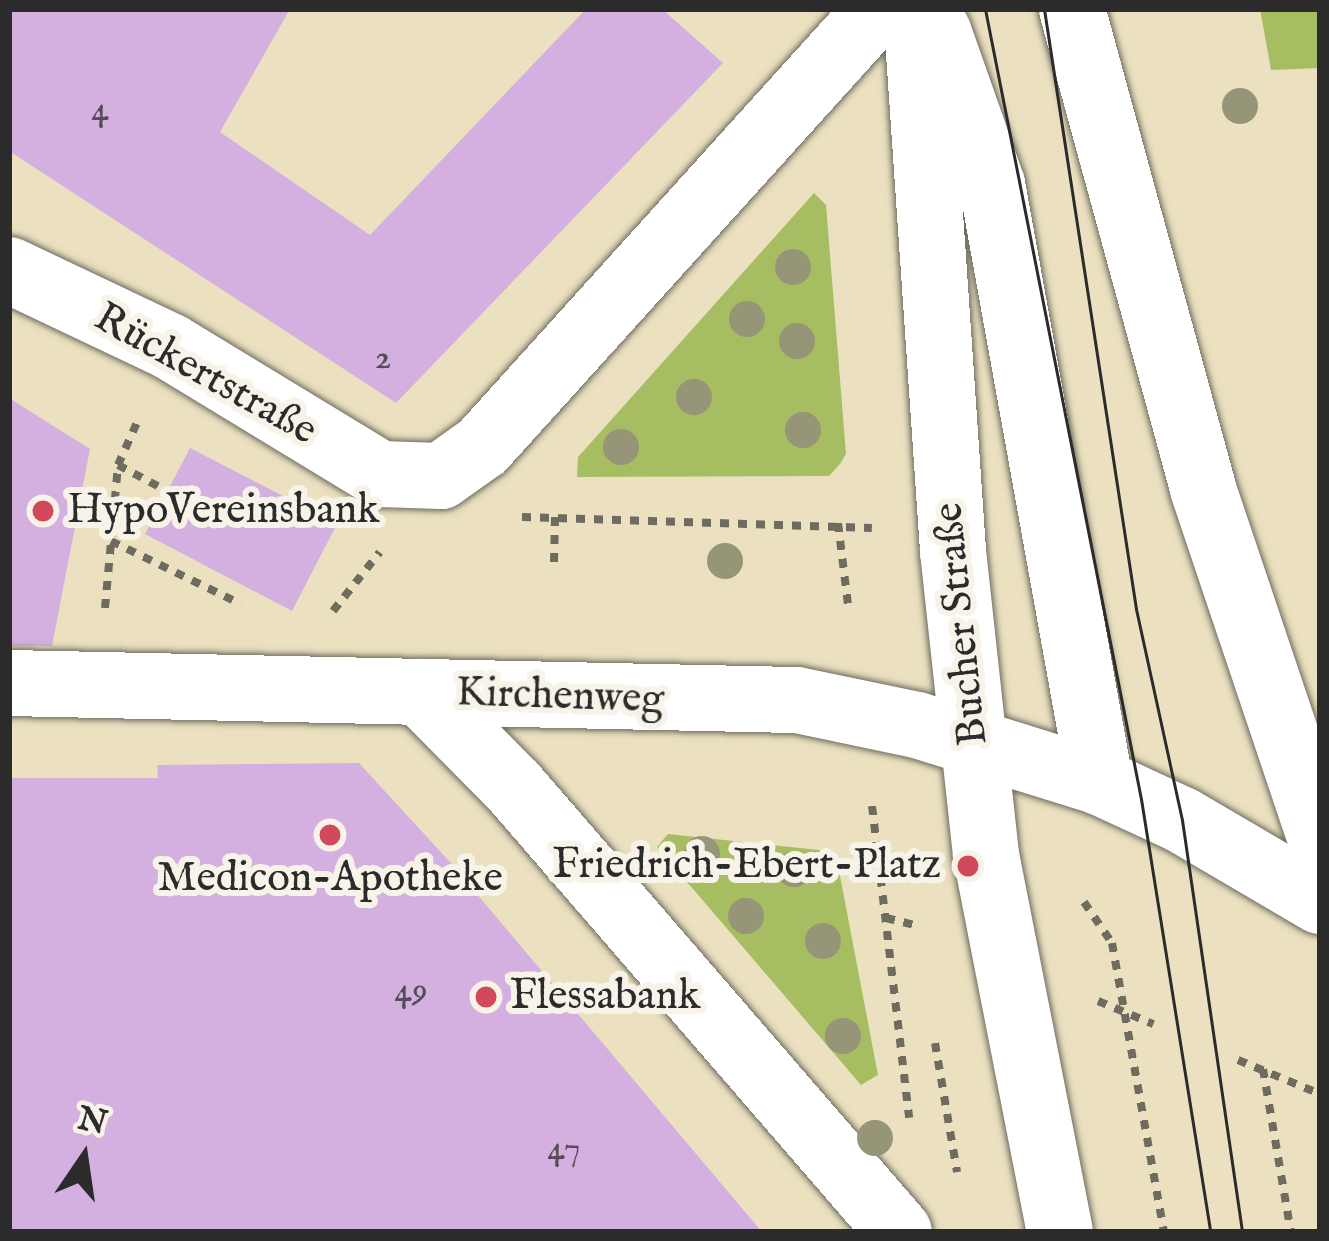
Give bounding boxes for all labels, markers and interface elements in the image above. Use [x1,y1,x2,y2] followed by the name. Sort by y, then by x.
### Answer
[91,89,109,133] house number: 4
[85,293,325,457] street label: Rückertstraße
[375,337,391,381] house number: 2
[67,486,379,536] place label: HypoVereinsbank
[30,498,56,524] marker: HypoVereinsbank
[924,500,1000,748] street label: Bucher Straße
[455,668,665,726] street label: Kirchenweg
[317,822,343,848] marker: Medicon-Apotheke
[552,841,941,891] place label: Friedrich-Ebert-Platz
[952,850,984,882] marker: Friedrich-Ebert-Platz
[157,854,503,904] place label: Medicon-Apotheke
[394,970,428,1014] house number: 49
[510,972,700,1022] place label: Flessabank
[473,984,499,1010] marker: Flessabank
[24,1097,144,1217] north arrow
[73,1098,111,1146] text: N
[547,1128,581,1172] house number: 47

